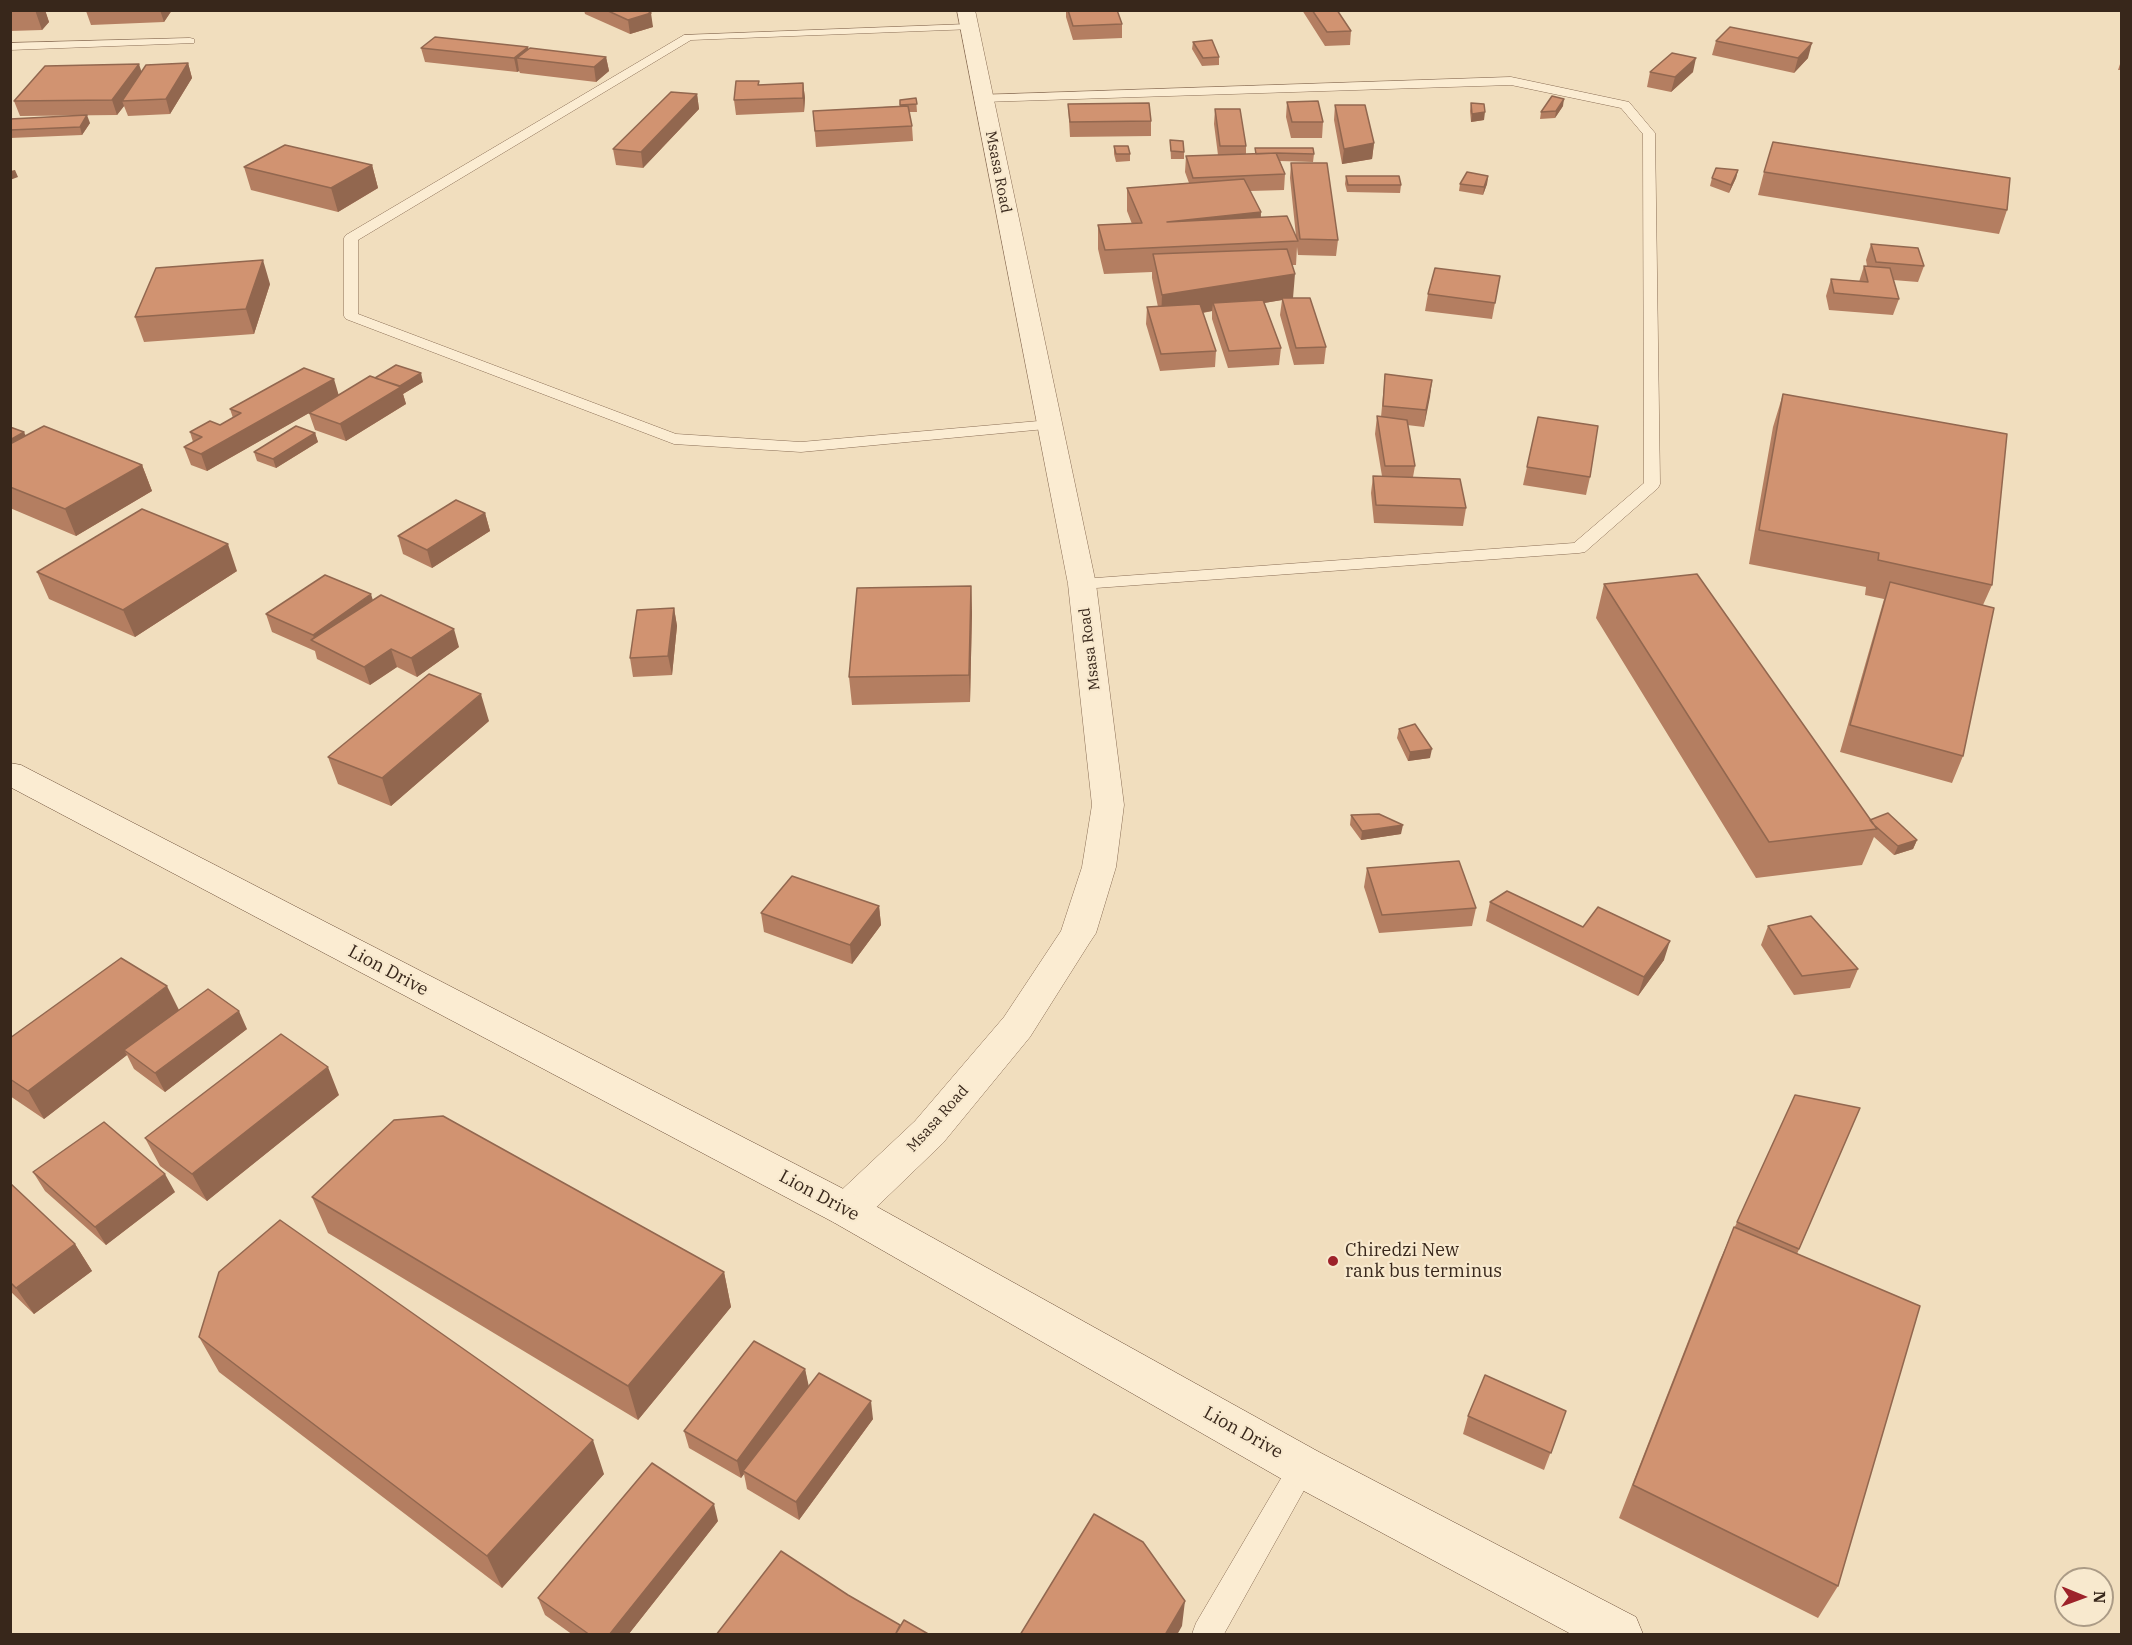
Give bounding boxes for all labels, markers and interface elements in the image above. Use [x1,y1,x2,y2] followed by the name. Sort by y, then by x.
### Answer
[981,129,1015,215] street label: Msasa Road
[1076,607,1104,691] street label: Msasa Road
[344,941,432,1001] street label: Lion Drive
[903,1082,973,1156] street label: Msasa Road
[775,1166,863,1226] street label: Lion Drive
[1345,1240,1502,1282] place label: Chiredzi New rank bus terminus
[1326,1254,1340,1268] marker: Chiredzi New rank bus terminus
[1199,1402,1287,1464] street label: Lion Drive
[2054,1567,2114,1627] north arrow
[2090,1591,2110,1604] text: N

